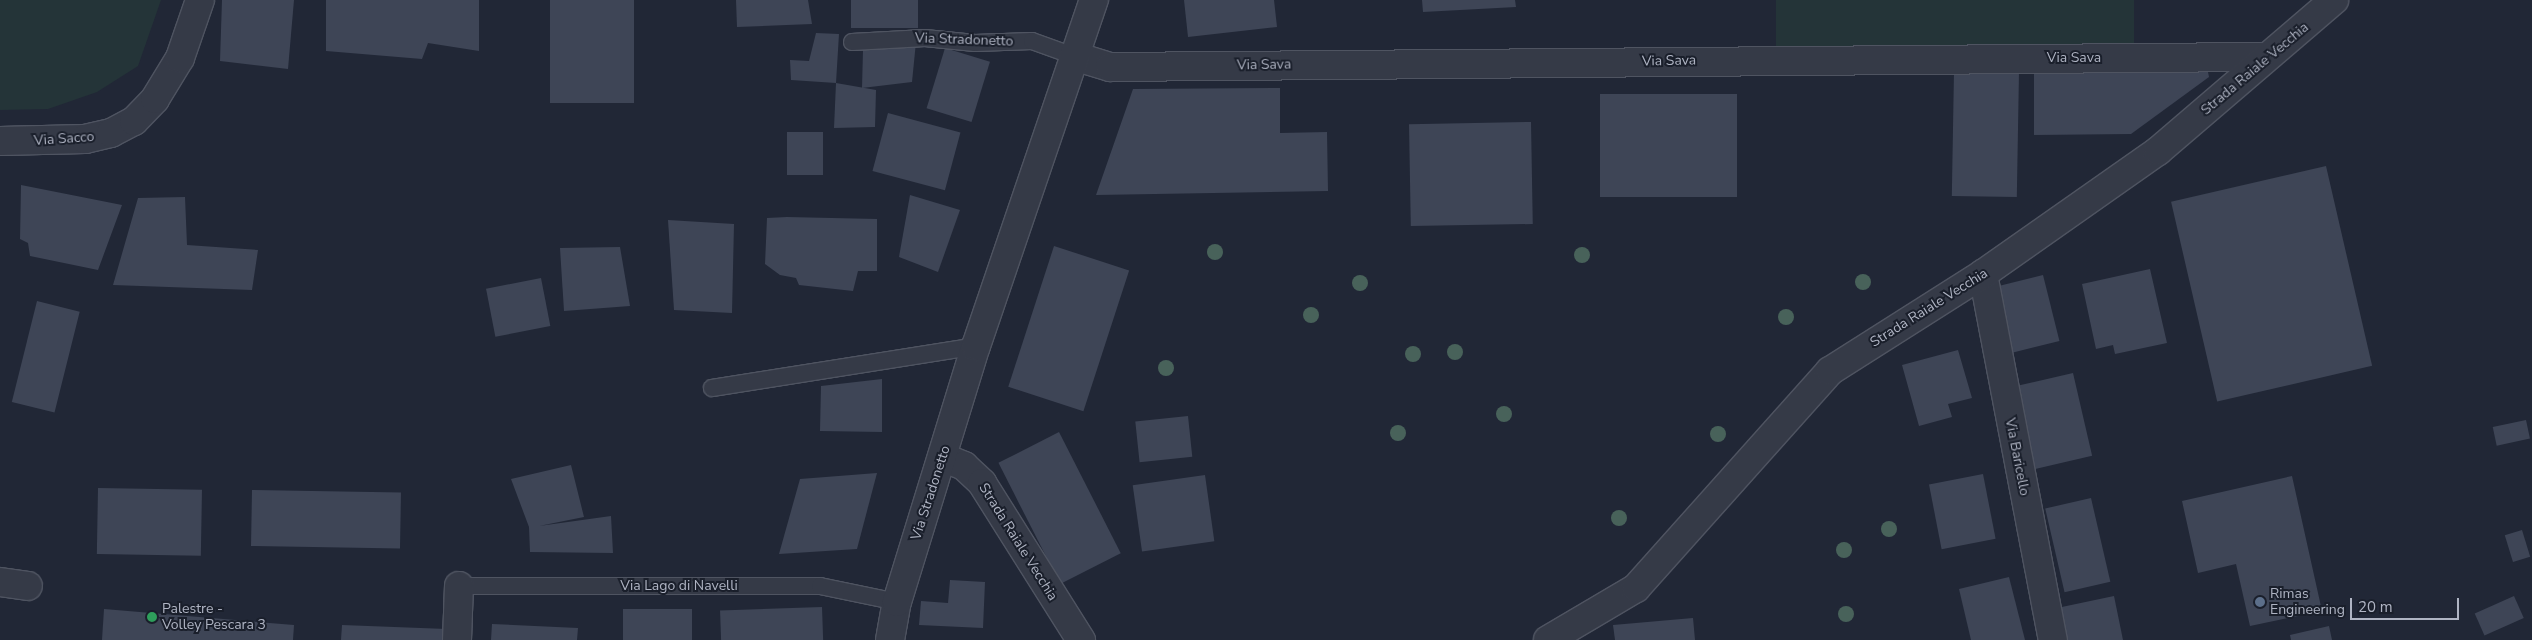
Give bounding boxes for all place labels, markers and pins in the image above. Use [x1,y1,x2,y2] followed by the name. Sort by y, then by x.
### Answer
[2270,586,2345,618] place label: Rimas Engineering
[2254,596,2266,608] marker: Rimas Engineering
[162,601,266,634] place label: Palestre - Volley Pescara 3
[146,611,158,623] marker: Palestre - Volley Pescara 3

